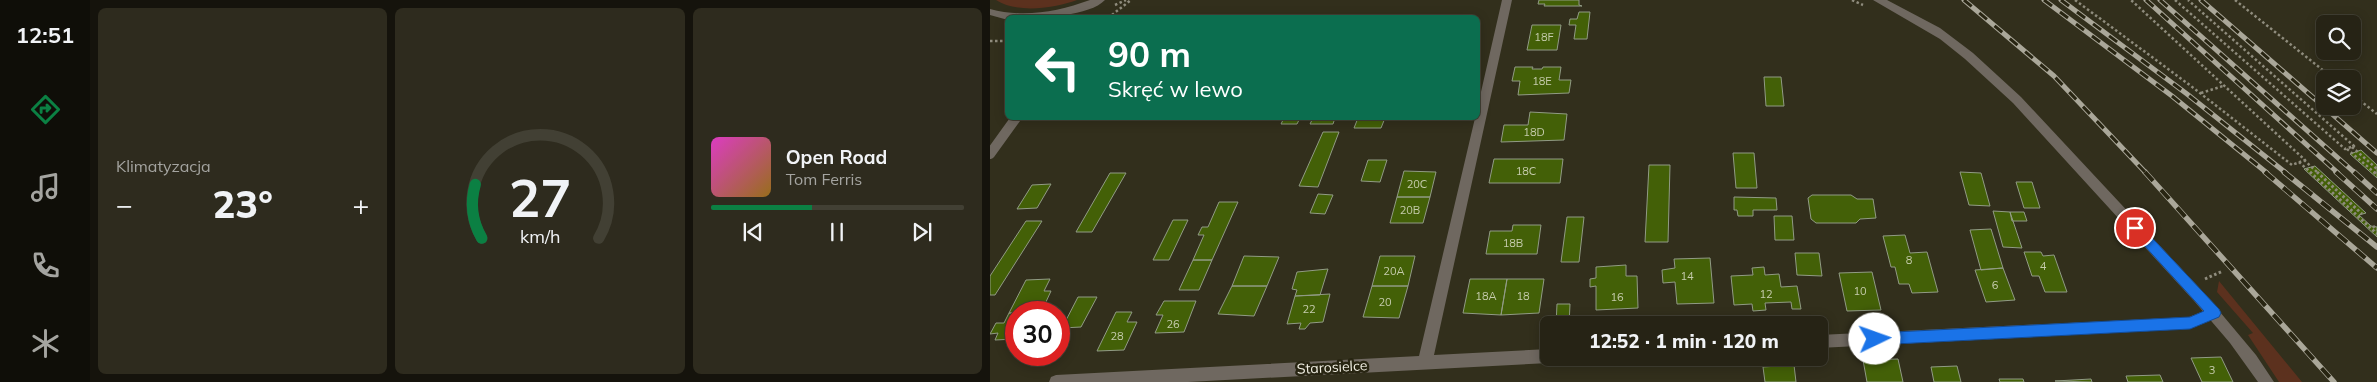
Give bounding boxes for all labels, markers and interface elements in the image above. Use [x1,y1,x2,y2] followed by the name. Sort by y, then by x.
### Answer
[2316,15,2361,115] map controls
[2316,15,2361,60] button: search
[16,21,74,49] text: 12:51
[1534,30,1554,44] house number: 18F
[1108,32,1191,76] text: 90 m
[1025,35,1090,100] icon: left
[2316,70,2361,115] button: layers
[1532,74,1552,88] house number: 18E
[1108,75,1243,103] text: Skręć w lewo
[28,92,63,127] icon: directions
[1523,125,1545,139] house number: 18D
[786,145,887,169] text: Open Road
[116,156,211,176] text: Klimatyzacja
[1516,164,1536,178] house number: 18C
[509,165,571,230] text: 27
[786,169,862,189] text: Tom Ferris
[28,170,63,205] icon: music
[1407,177,1427,191] house number: 20C
[213,180,273,228] text: 23°
[116,187,133,222] text: −
[353,187,369,222] text: +
[1400,203,1420,217] house number: 20B
[2114,207,2156,249] pin
[2121,214,2149,242] icon: arrive
[739,218,767,246] icon: previous
[823,218,851,246] icon: pause
[908,218,936,246] icon: next
[520,225,560,247] text: km/h
[1503,236,1523,250] house number: 18B
[28,248,63,283] icon: phone
[1906,253,1913,267] house number: 8
[2040,259,2047,273] house number: 4
[1383,264,1405,278] house number: 20A
[1680,269,1694,283] house number: 14
[1992,278,1999,292] house number: 6
[1853,284,1867,298] house number: 10
[1759,287,1773,301] house number: 12
[1475,289,1497,303] house number: 18A
[1516,289,1530,303] house number: 18
[1610,290,1624,304] house number: 16
[1378,295,1392,309] house number: 20
[1005,301,1070,366] speed limit sign: 30
[1302,302,1316,316] house number: 22
[1848,312,1900,364] position arrow
[1166,317,1180,331] house number: 26
[28,326,63,361] icon: climate
[1110,329,1124,343] house number: 28
[1589,329,1779,353] text: 12:52 · 1 min · 120 m
[1296,356,1368,378] street label: Starosielce
[2209,363,2215,377] house number: 3

